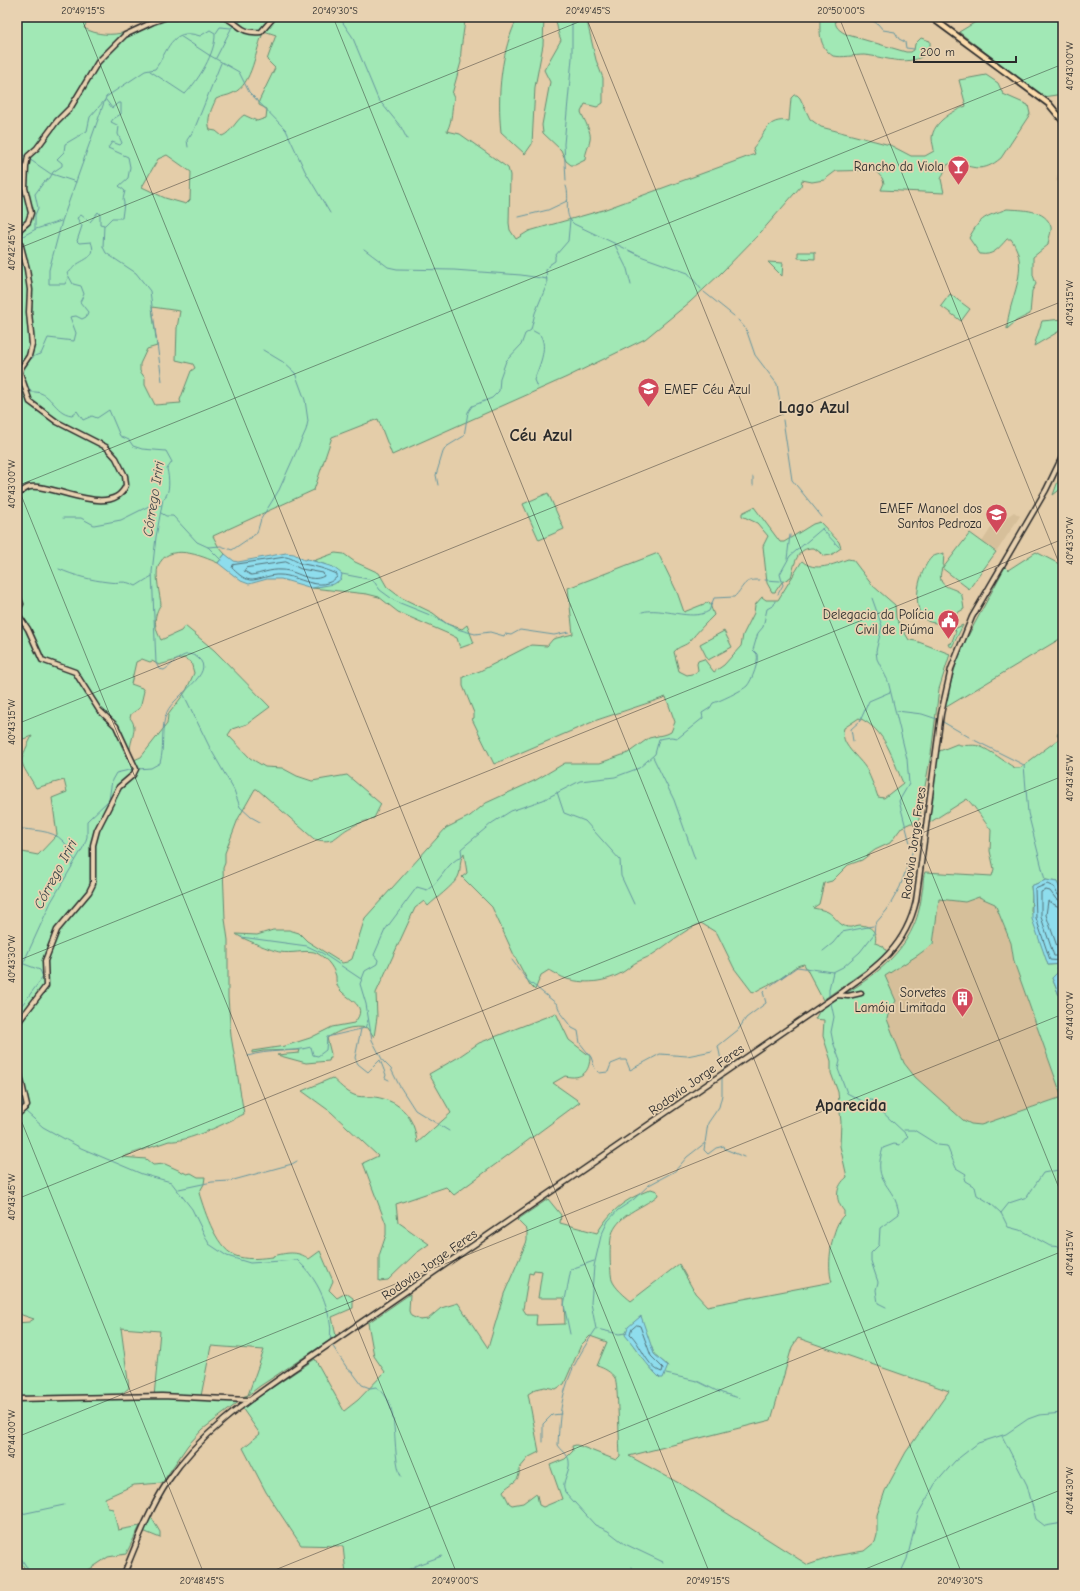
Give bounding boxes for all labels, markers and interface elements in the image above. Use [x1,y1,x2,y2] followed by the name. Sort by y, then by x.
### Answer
[61,5,105,17] text: 20°49'15"S
[312,5,358,17] text: 20°49'30"S
[566,5,611,17] text: 20°49'45"S
[817,5,865,17] text: 20°50'00"S
[914,38,1016,64] scale bar
[1064,41,1076,90] text: 40°43'00"W
[920,45,955,59] text: 200 m
[946,153,972,186] bar icon: Rancho da Viola
[854,159,944,174] place label: Rancho da Viola
[6,223,18,271] text: 40°42'45"W
[1064,280,1076,326] text: 40°43'15"W
[636,376,662,409] school or university icon: EMEF Céu Azul
[664,382,751,397] place label: EMEF Céu Azul
[778,398,850,417] district label: Lago Azul
[510,426,572,445] district label: Céu Azul
[6,459,18,508] text: 40°43'00"W
[139,459,168,538] water label: Córrego Iriri
[879,501,982,531] place label: EMEF Manoel dos Santos Pedroza
[984,502,1010,535] school or university icon: EMEF Manoel dos Santos Pedroza
[1064,517,1076,565] text: 40°43'30"W
[823,607,934,637] place label: Delegacia da Polícia Civil de Piúma
[936,608,962,641] public building icon: Delegacia da Polícia Civil de Piúma
[6,699,18,745] text: 40°43'15"W
[1064,754,1076,801] text: 40°43'45"W
[898,786,929,900] street label: Rodovia Jorge Feres
[30,836,81,912] water label: Córrego Iriri
[6,935,18,983] text: 40°43'30"W
[855,985,946,1015] place label: Sorvetes Lamóia Limitada
[949,986,975,1019] building icon: Sorvetes Lamóia Limitada
[1064,991,1076,1040] text: 40°44'00"W
[646,1041,747,1118] street label: Rodovia Jorge Feres
[815,1096,887,1115] district label: Aparecida
[6,1173,18,1220] text: 40°43'45"W
[379,1226,480,1303] street label: Rodovia Jorge Feres
[1064,1230,1076,1276] text: 40°44'15"W
[6,1409,18,1458] text: 40°44'00"W
[1064,1467,1076,1515] text: 40°44'30"W
[180,1575,225,1587] text: 20°48'45"S
[432,1575,479,1587] text: 20°49'00"S
[686,1575,730,1587] text: 20°49'15"S
[937,1575,983,1587] text: 20°49'30"S

